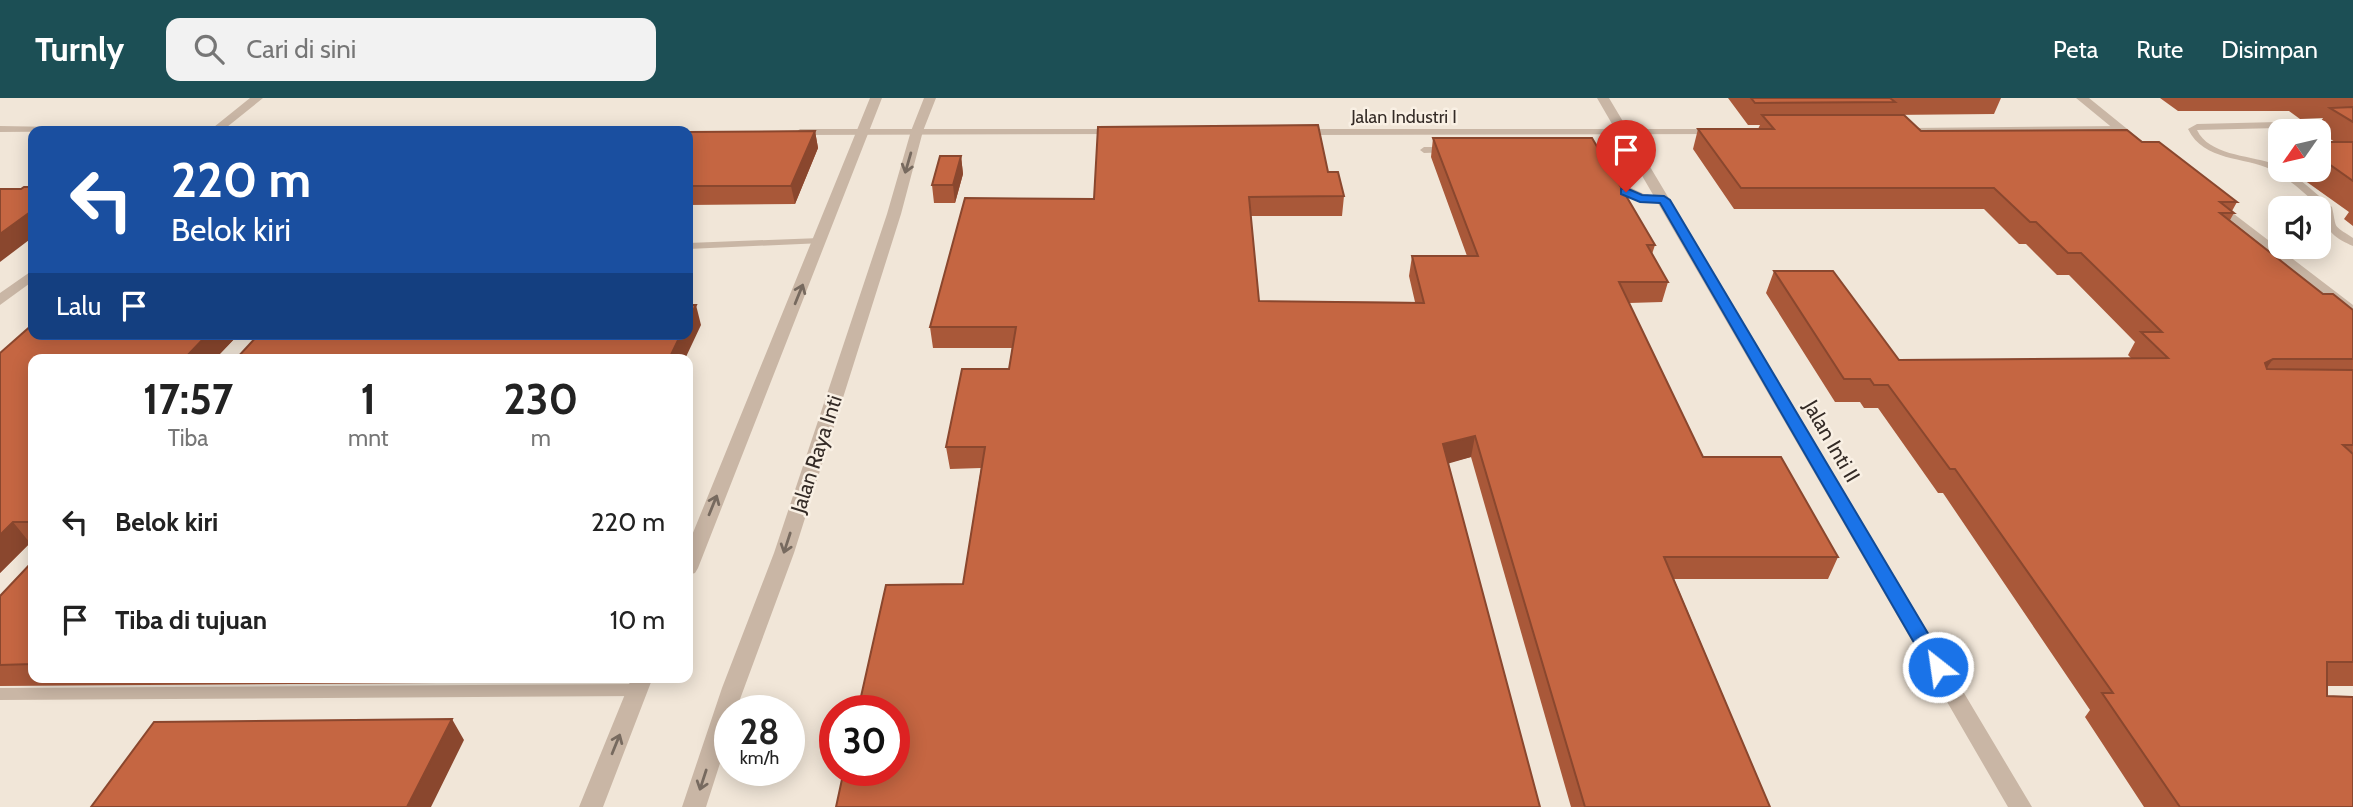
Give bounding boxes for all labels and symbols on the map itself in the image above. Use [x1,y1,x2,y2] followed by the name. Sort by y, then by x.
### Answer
[1350,106,1457,128] street label: Jalan Industri I
[2268,119,2331,182] north arrow
[1596,120,1656,192] pin
[901,151,914,173] one-way arrow
[793,284,806,305] one-way arrow
[785,392,847,517] street label: Jalan Raya Inti
[1798,395,1865,486] street label: Jalan Inti II
[708,494,721,516] one-way arrow
[780,531,792,553] one-way arrow
[1901,630,1975,704] position arrow
[819,695,910,786] speed limit sign: 30
[611,733,624,755] one-way arrow
[695,769,708,791] one-way arrow

